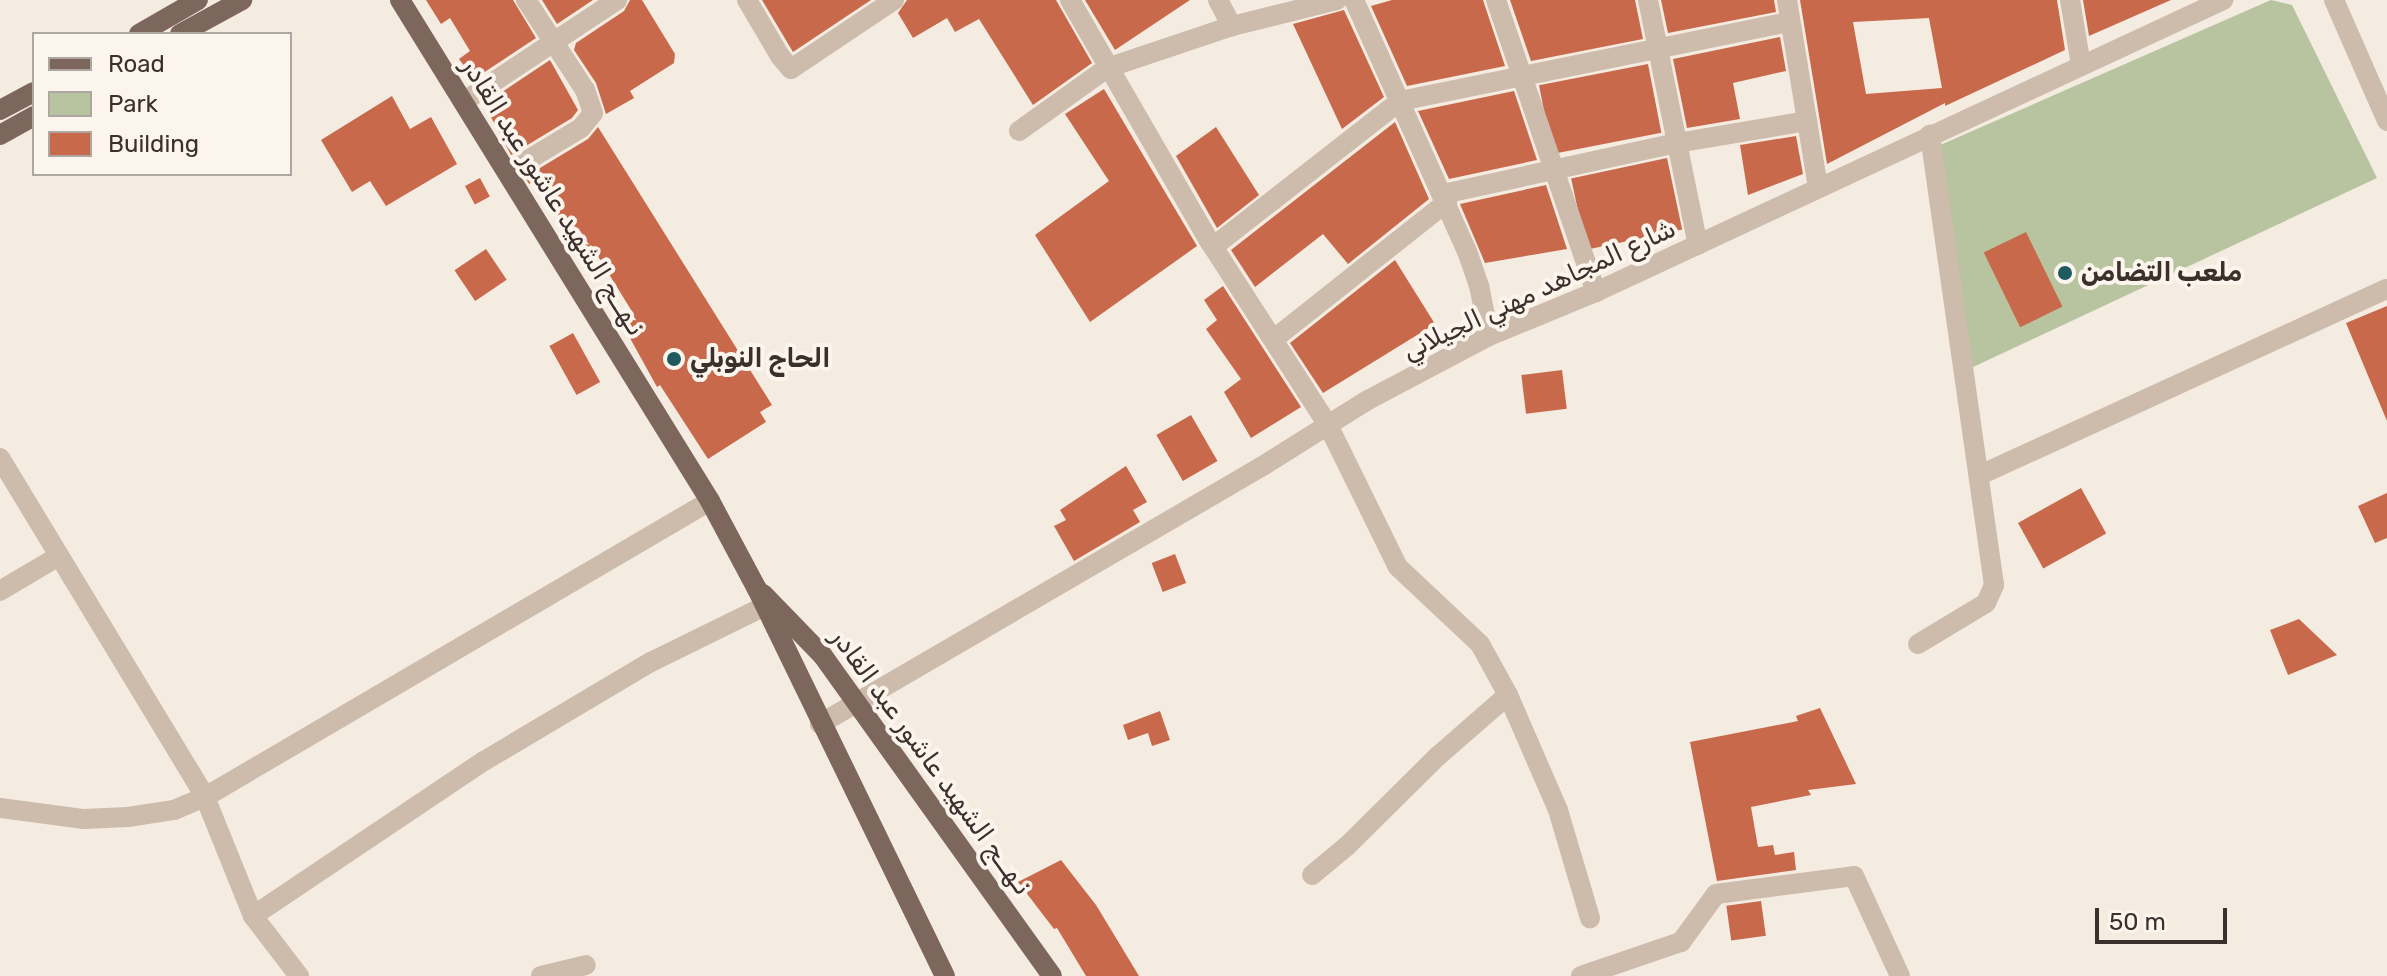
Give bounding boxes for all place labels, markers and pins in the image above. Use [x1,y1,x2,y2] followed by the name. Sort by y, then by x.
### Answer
[2081,257,2242,289] place label: ملعب التضامن
[2056,264,2074,282] marker: ملعب التضامن
[690,343,830,375] place label: الحاج النوبلي
[665,350,683,368] marker: الحاج النوبلي

